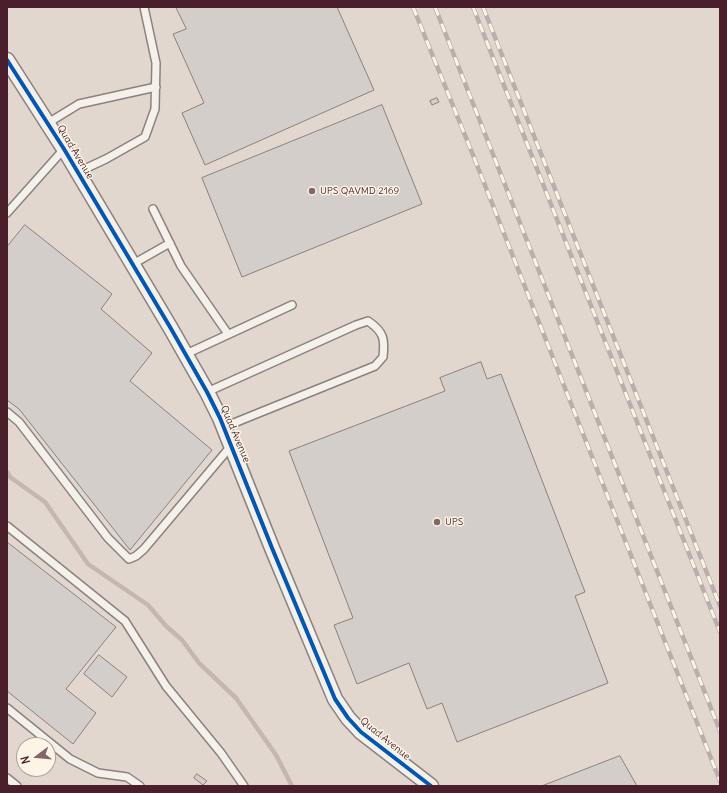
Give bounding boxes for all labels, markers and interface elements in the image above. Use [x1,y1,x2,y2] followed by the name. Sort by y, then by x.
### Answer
[54,123,96,181] street label: Quad Avenue
[320,185,399,197] place label: UPS QAVMD 2169
[307,186,317,196] marker: UPS QAVMD 2169
[218,404,252,464] street label: Quad Avenue
[445,516,463,528] place label: UPS
[432,517,442,527] marker: UPS
[358,715,412,763] street label: Quad Avenue
[16,737,56,777] north arrow
[18,754,33,766] text: N

